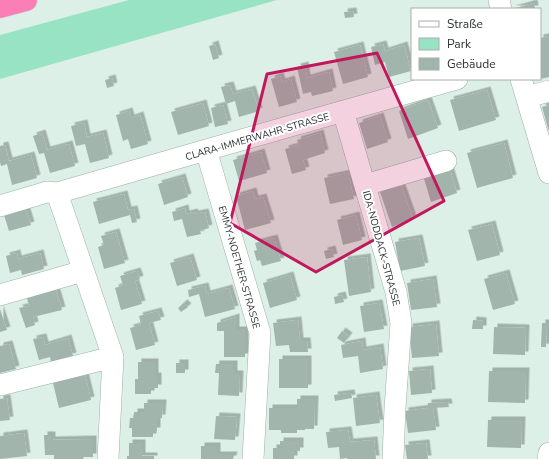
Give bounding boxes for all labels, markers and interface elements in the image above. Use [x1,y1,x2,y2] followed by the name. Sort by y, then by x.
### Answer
[411,8,541,80] legend
[447,16,483,32] text: Straße
[447,36,472,52] text: Park
[447,56,496,72] text: Gebäude
[184,110,331,164] street label: CLARA-IMMERWAHR-STRASSE
[359,189,403,308] street label: IDA-NODDACK-STRASSE
[215,204,263,331] street label: EMMY-NOETHER-STRASSE

